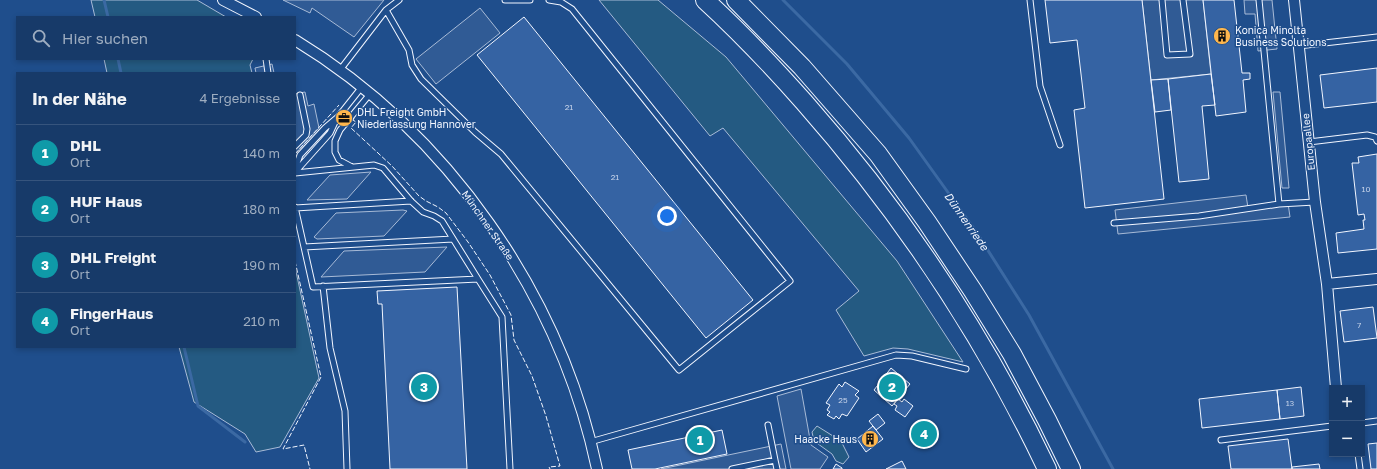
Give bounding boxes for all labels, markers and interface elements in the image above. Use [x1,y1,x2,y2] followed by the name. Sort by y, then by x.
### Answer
[16,16,296,60] search box
[1235,24,1327,48] place label: Konica Minolta Business Solutions
[1212,26,1232,46] building icon: Konica Minolta Business Solutions
[30,27,52,49] icon: search
[62,29,148,47] text: Hier suchen
[32,88,127,109] text: In der Nähe
[200,90,280,106] text: 4 Ergebnisse
[565,102,573,112] house number: 21
[357,106,476,130] place label: DHL Freight GmbH Niederlassung Hannover
[334,108,354,128] office icon: DHL Freight GmbH Niederlassung Hannover
[1299,113,1317,171] street label: Europaallee
[70,136,101,154] text: DHL
[42,145,48,161] text: 1
[243,145,280,161] text: 140 m
[70,154,90,170] text: Ort
[611,172,619,182] house number: 21
[1362,184,1370,194] house number: 10
[460,188,517,262] street label: Münchner Straße
[942,190,993,254] water label: Dünnenriede
[70,192,142,210] text: HUF Haus
[41,201,49,217] text: 2
[243,201,280,217] text: 180 m
[657,206,677,226] your location
[70,210,90,226] text: Ort
[70,248,156,266] text: DHL Freight
[41,257,49,273] text: 3
[243,257,280,273] text: 190 m
[70,266,90,282] text: Ort
[70,304,153,322] text: FingerHaus
[41,313,49,329] text: 4
[243,313,280,329] text: 210 m
[1357,320,1361,330] house number: 7
[70,322,90,338] text: Ort
[411,372,437,402] pin: 3
[879,372,905,402] pin: 2
[1329,385,1365,457] map controls
[1329,385,1365,421] button: +
[838,395,848,405] house number: 25
[1286,398,1295,408] house number: 13
[911,419,937,449] pin: 4
[1329,421,1365,457] button: −
[687,425,713,455] pin: 1
[860,429,880,449] building icon: Haacke Haus
[794,433,857,445] place label: Haacke Haus

